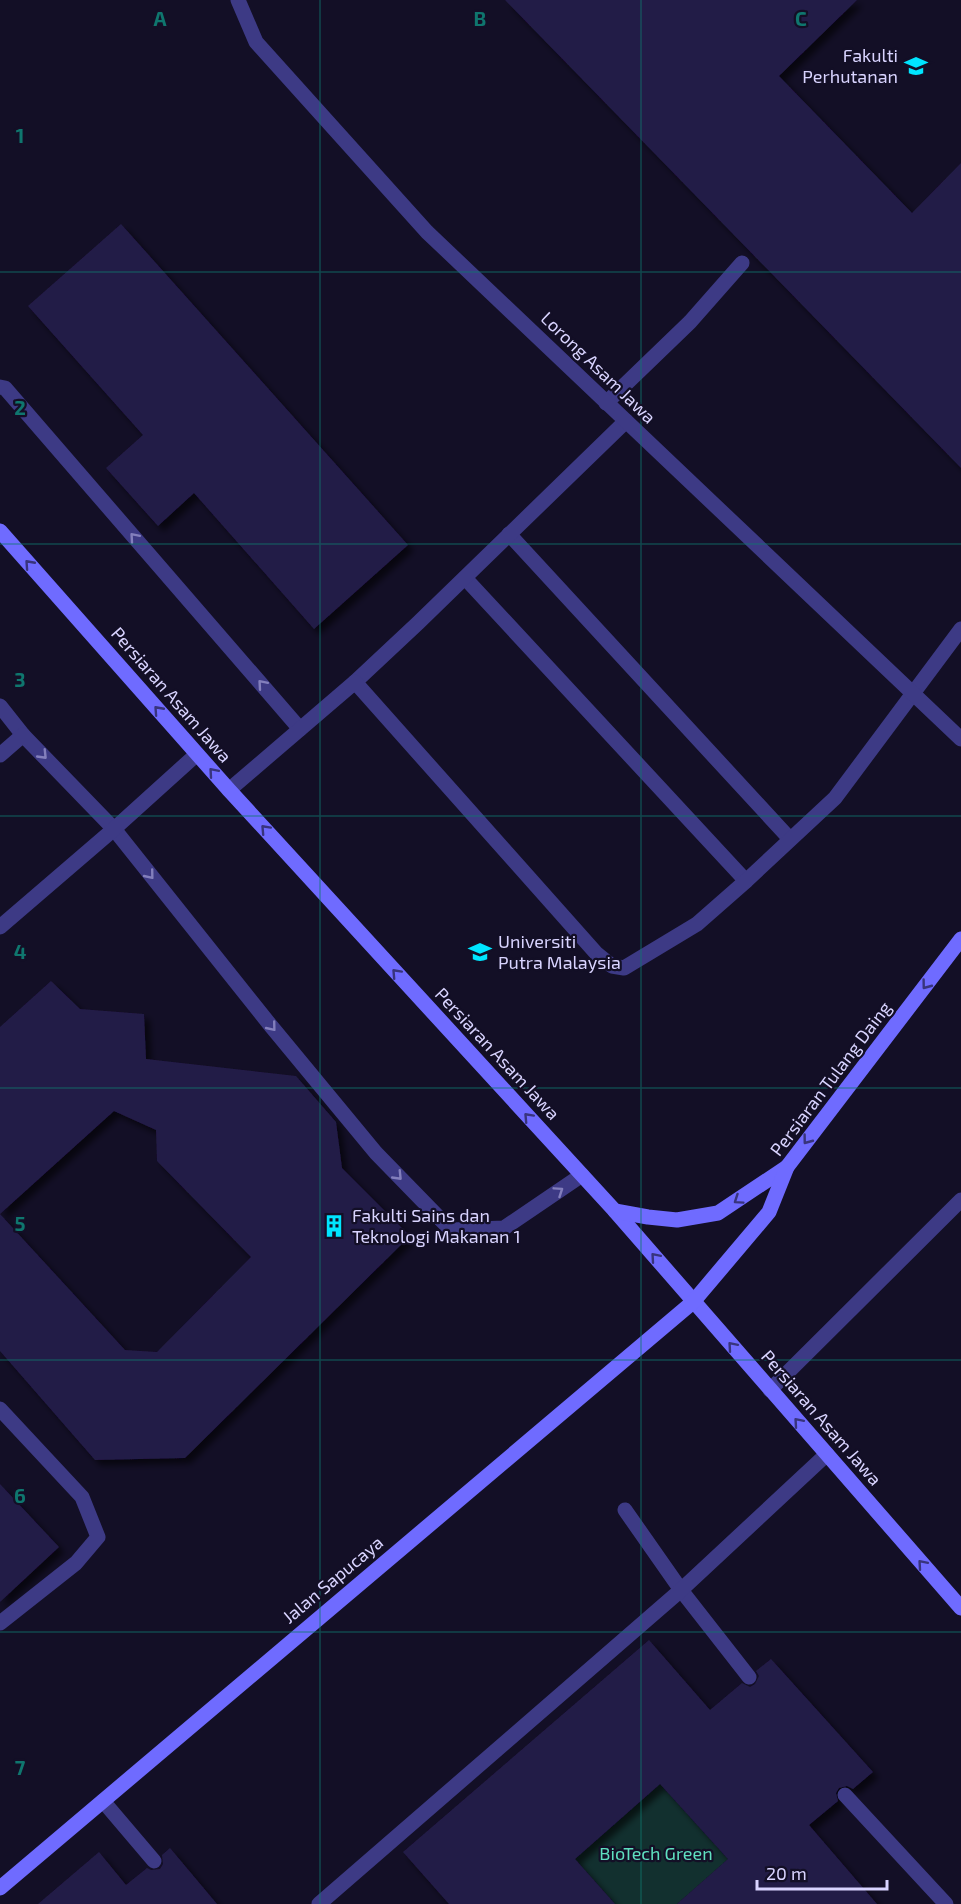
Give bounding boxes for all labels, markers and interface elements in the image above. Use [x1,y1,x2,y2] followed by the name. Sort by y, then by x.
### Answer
[153,6,167,30] text: A
[474,6,486,30] text: B
[795,6,807,30] text: C
[802,44,898,87] place label: Fakulti Perhutanan
[903,53,929,79] school or university icon: Fakulti Perhutanan
[16,123,24,147] text: 1
[537,307,661,428] street label: Lorong Asam Jawa
[14,395,26,419] text: 2
[130,533,141,544] one-way arrow
[25,560,36,571] one-way arrow
[107,622,237,767] street label: Persiaran Asam Jawa
[14,667,26,691] text: 3
[258,681,269,691] one-way arrow
[154,706,165,717] one-way arrow
[35,747,46,758] one-way arrow
[209,768,220,779] one-way arrow
[261,825,272,836] one-way arrow
[143,868,154,879] one-way arrow
[498,930,621,973] place label: Universiti Putra Malaysia
[14,939,27,963] text: 4
[467,939,493,965] school or university icon: Universiti Putra Malaysia
[392,969,403,980] one-way arrow
[922,978,933,989] one-way arrow
[431,983,565,1124] street label: Persiaran Asam Jawa
[765,997,895,1160] street label: Persiaran Tulang Daing
[265,1020,276,1031] one-way arrow
[524,1113,535,1123] one-way arrow
[804,1134,815,1145] one-way arrow
[391,1168,402,1179] one-way arrow
[552,1187,563,1198] one-way arrow
[734,1193,745,1204] one-way arrow
[352,1204,521,1247] place label: Fakulti Sains dan Teknologi Makanan 1
[14,1211,26,1235] text: 5
[321,1213,347,1239] building icon: Fakulti Sains dan Teknologi Makanan 1
[651,1253,662,1264] one-way arrow
[728,1342,739,1353] one-way arrow
[757,1345,887,1490] street label: Persiaran Asam Jawa
[795,1418,806,1429] one-way arrow
[14,1483,26,1507] text: 6
[278,1531,387,1628] street label: Jalan Sapucaya
[919,1560,930,1571] one-way arrow
[15,1755,26,1779] text: 7
[599,1842,713,1864] park label: BioTech Green
[757,1853,888,1891] scale bar
[766,1862,807,1884] text: 20 m

